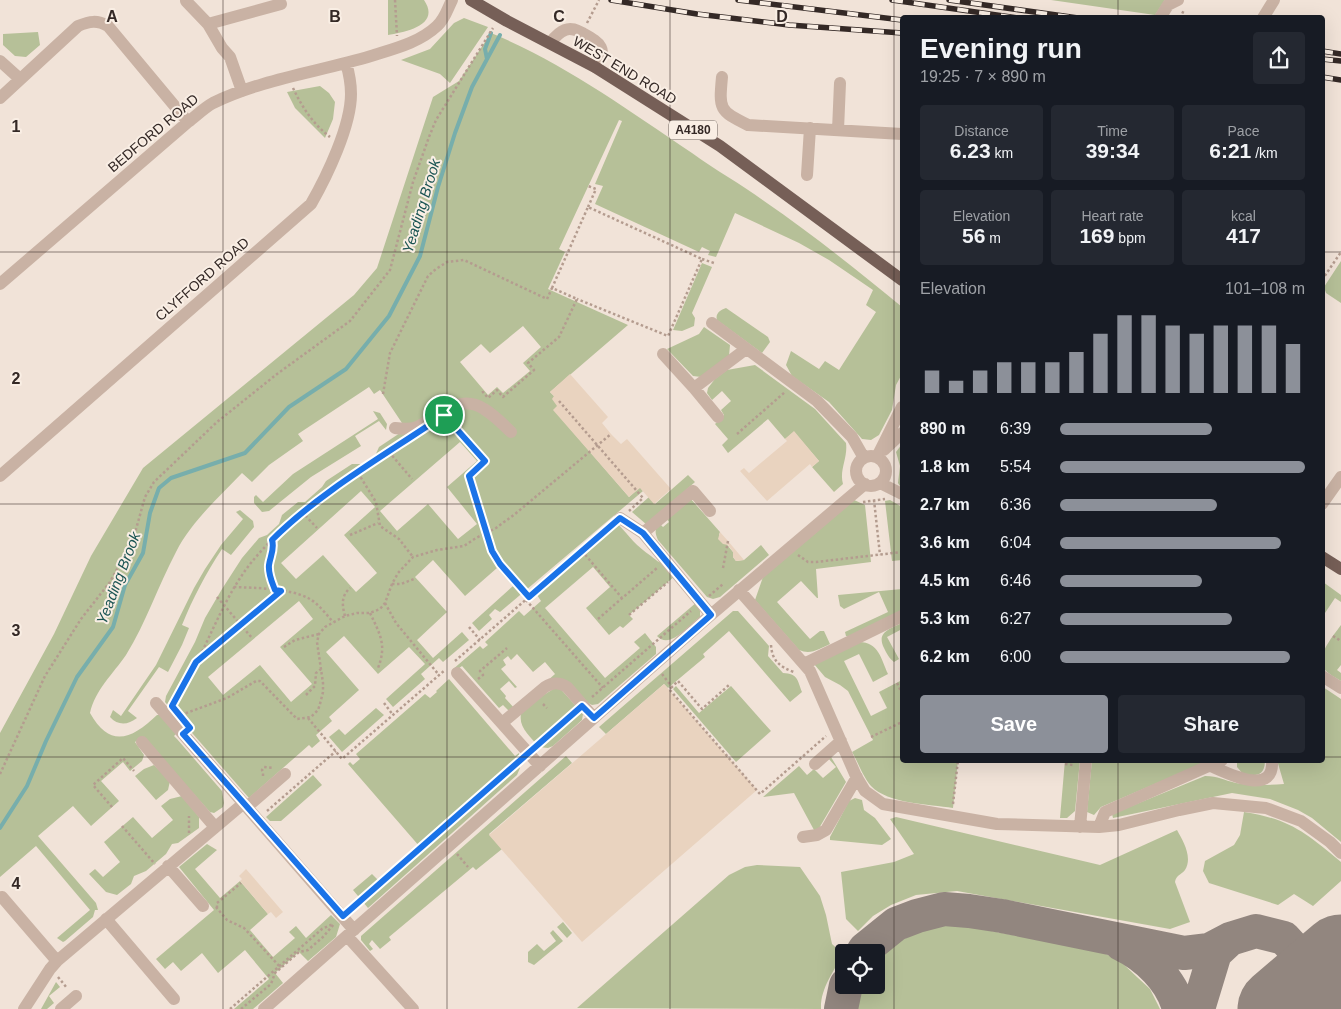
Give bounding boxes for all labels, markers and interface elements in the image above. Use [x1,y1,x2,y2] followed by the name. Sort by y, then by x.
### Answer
[106,8,118,25] text: A
[329,8,341,25] text: B
[553,8,565,25] text: C
[776,8,788,25] text: D
[1253,32,1305,84] button: share
[570,33,680,107] street label: WEST END ROAD
[920,33,1082,64] text: Evening run
[920,68,1046,85] text: 19:25 · 7 × 890 m
[105,91,201,175] street label: BEDFORD ROAD
[12,118,21,135] text: 1
[669,120,717,140] road number: A4180
[954,123,1009,139] text: Distance
[1097,123,1128,139] text: Time
[1228,123,1259,139] text: Pace
[950,139,991,162] text: 6.23
[1086,139,1139,162] text: 39:34
[1209,139,1251,162] text: 6:21
[991,145,1013,161] text: km
[1251,145,1278,161] text: /km
[399,155,444,255] water label: Yeading Brook
[953,208,1010,224] text: Elevation
[1081,208,1144,224] text: Heart rate
[1231,208,1256,224] text: kcal
[962,224,985,247] text: 56
[1079,224,1114,247] text: 169
[1226,224,1261,247] text: 417
[985,230,1001,246] text: m
[1114,230,1146,246] text: bpm
[152,234,252,324] street label: CLYFFORD ROAD
[920,280,986,297] text: Elevation
[1225,280,1305,297] text: 101–108 m
[12,370,21,387] text: 2
[423,394,465,436] pin
[430,401,458,429] icon: arrive
[920,420,965,437] text: 890 m
[1000,420,1031,437] text: 6:39
[920,458,970,475] text: 1.8 km
[1000,458,1031,475] text: 5:54
[920,496,970,513] text: 2.7 km
[1000,496,1031,513] text: 6:36
[93,528,144,627] water label: Yeading Brook
[920,534,970,551] text: 3.6 km
[1000,534,1031,551] text: 6:04
[920,572,970,589] text: 4.5 km
[1000,572,1031,589] text: 6:46
[920,610,970,627] text: 5.3 km
[1000,610,1031,627] text: 6:27
[12,622,21,639] text: 3
[920,648,970,665] text: 6.2 km
[1000,648,1031,665] text: 6:00
[920,695,1108,753] button: Save
[1118,695,1305,753] button: Share
[12,875,21,892] text: 4
[835,944,885,994] map controls
[835,944,885,994] button: locate

